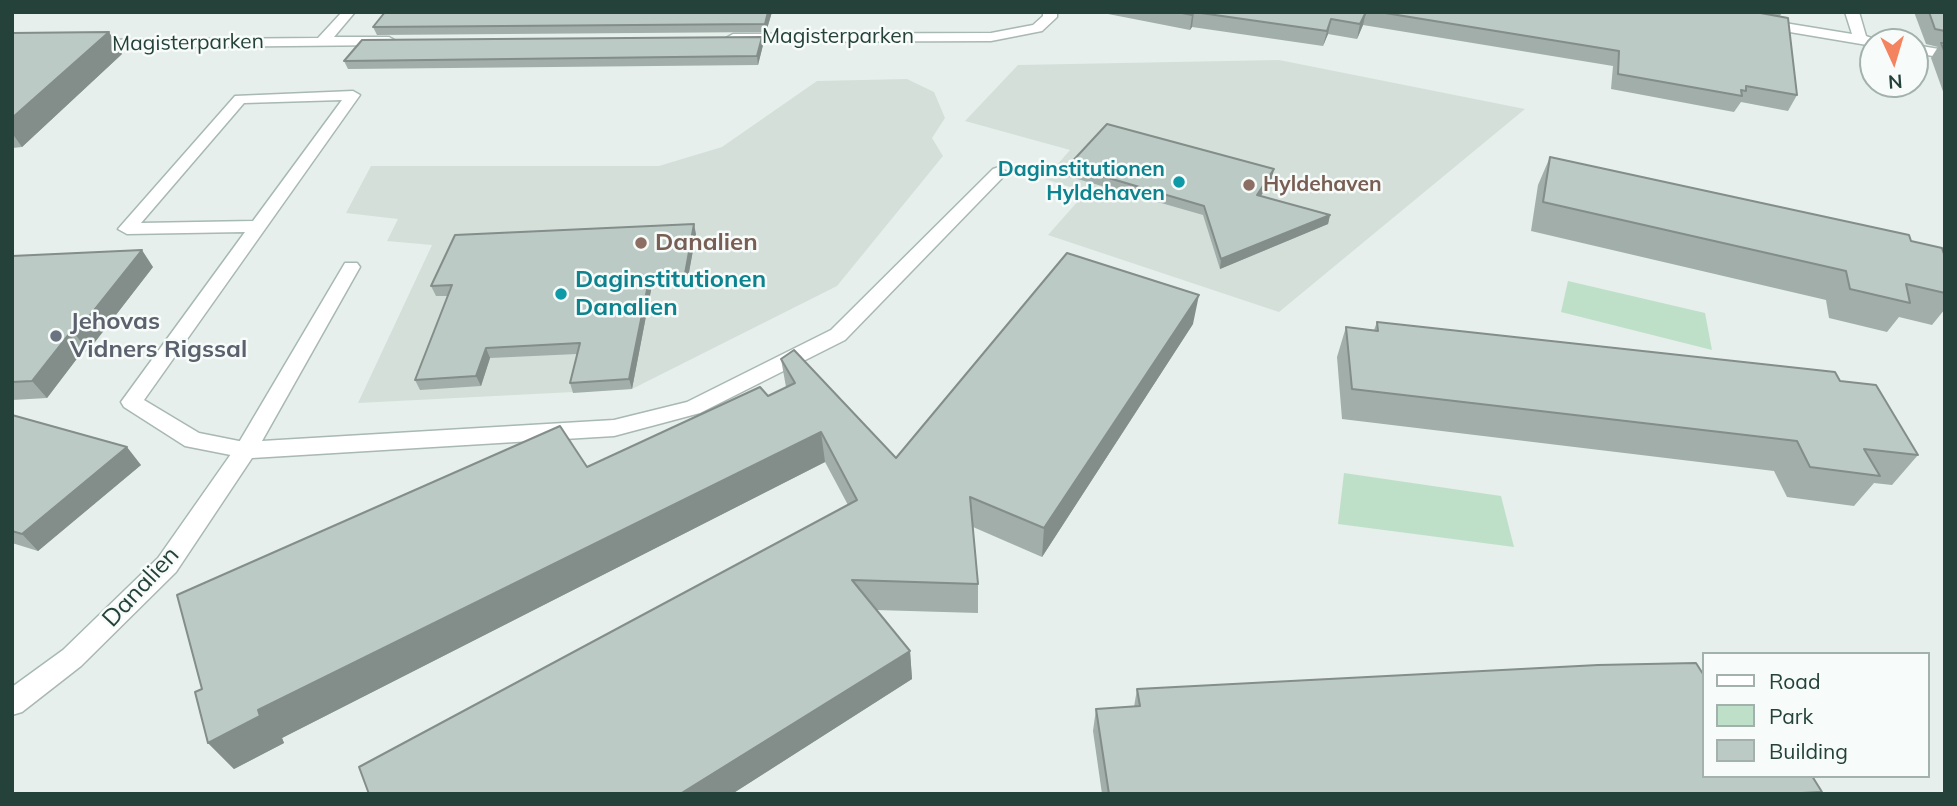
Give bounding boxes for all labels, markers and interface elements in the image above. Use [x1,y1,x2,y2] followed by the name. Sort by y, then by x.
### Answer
[762,24,914,50] street label: Magisterparken
[1859,28,1929,98] north arrow
[112,29,264,57] street label: Magisterparken
[1887,69,1903,94] text: N
[998,157,1165,207] place label: Daginstitutionen Hyldehaven
[1263,172,1382,198] place label: Hyldehaven
[1171,174,1187,190] marker: Daginstitutionen Hyldehaven
[1241,177,1257,193] marker: Hyldehaven
[655,229,758,257] place label: Danalien
[633,235,649,251] marker: Danalien
[575,266,766,322] place label: Daginstitutionen Danalien
[553,286,569,302] marker: Daginstitutionen Danalien
[70,308,247,364] place label: Jehovas Vidners Rigssal
[48,328,64,344] marker: Jehovas Vidners Rigssal
[97,541,185,633] street label: Danalien
[1702,652,1929,778] legend
[1769,668,1820,694] text: Road
[1769,703,1813,729] text: Park
[1769,738,1848,764] text: Building

